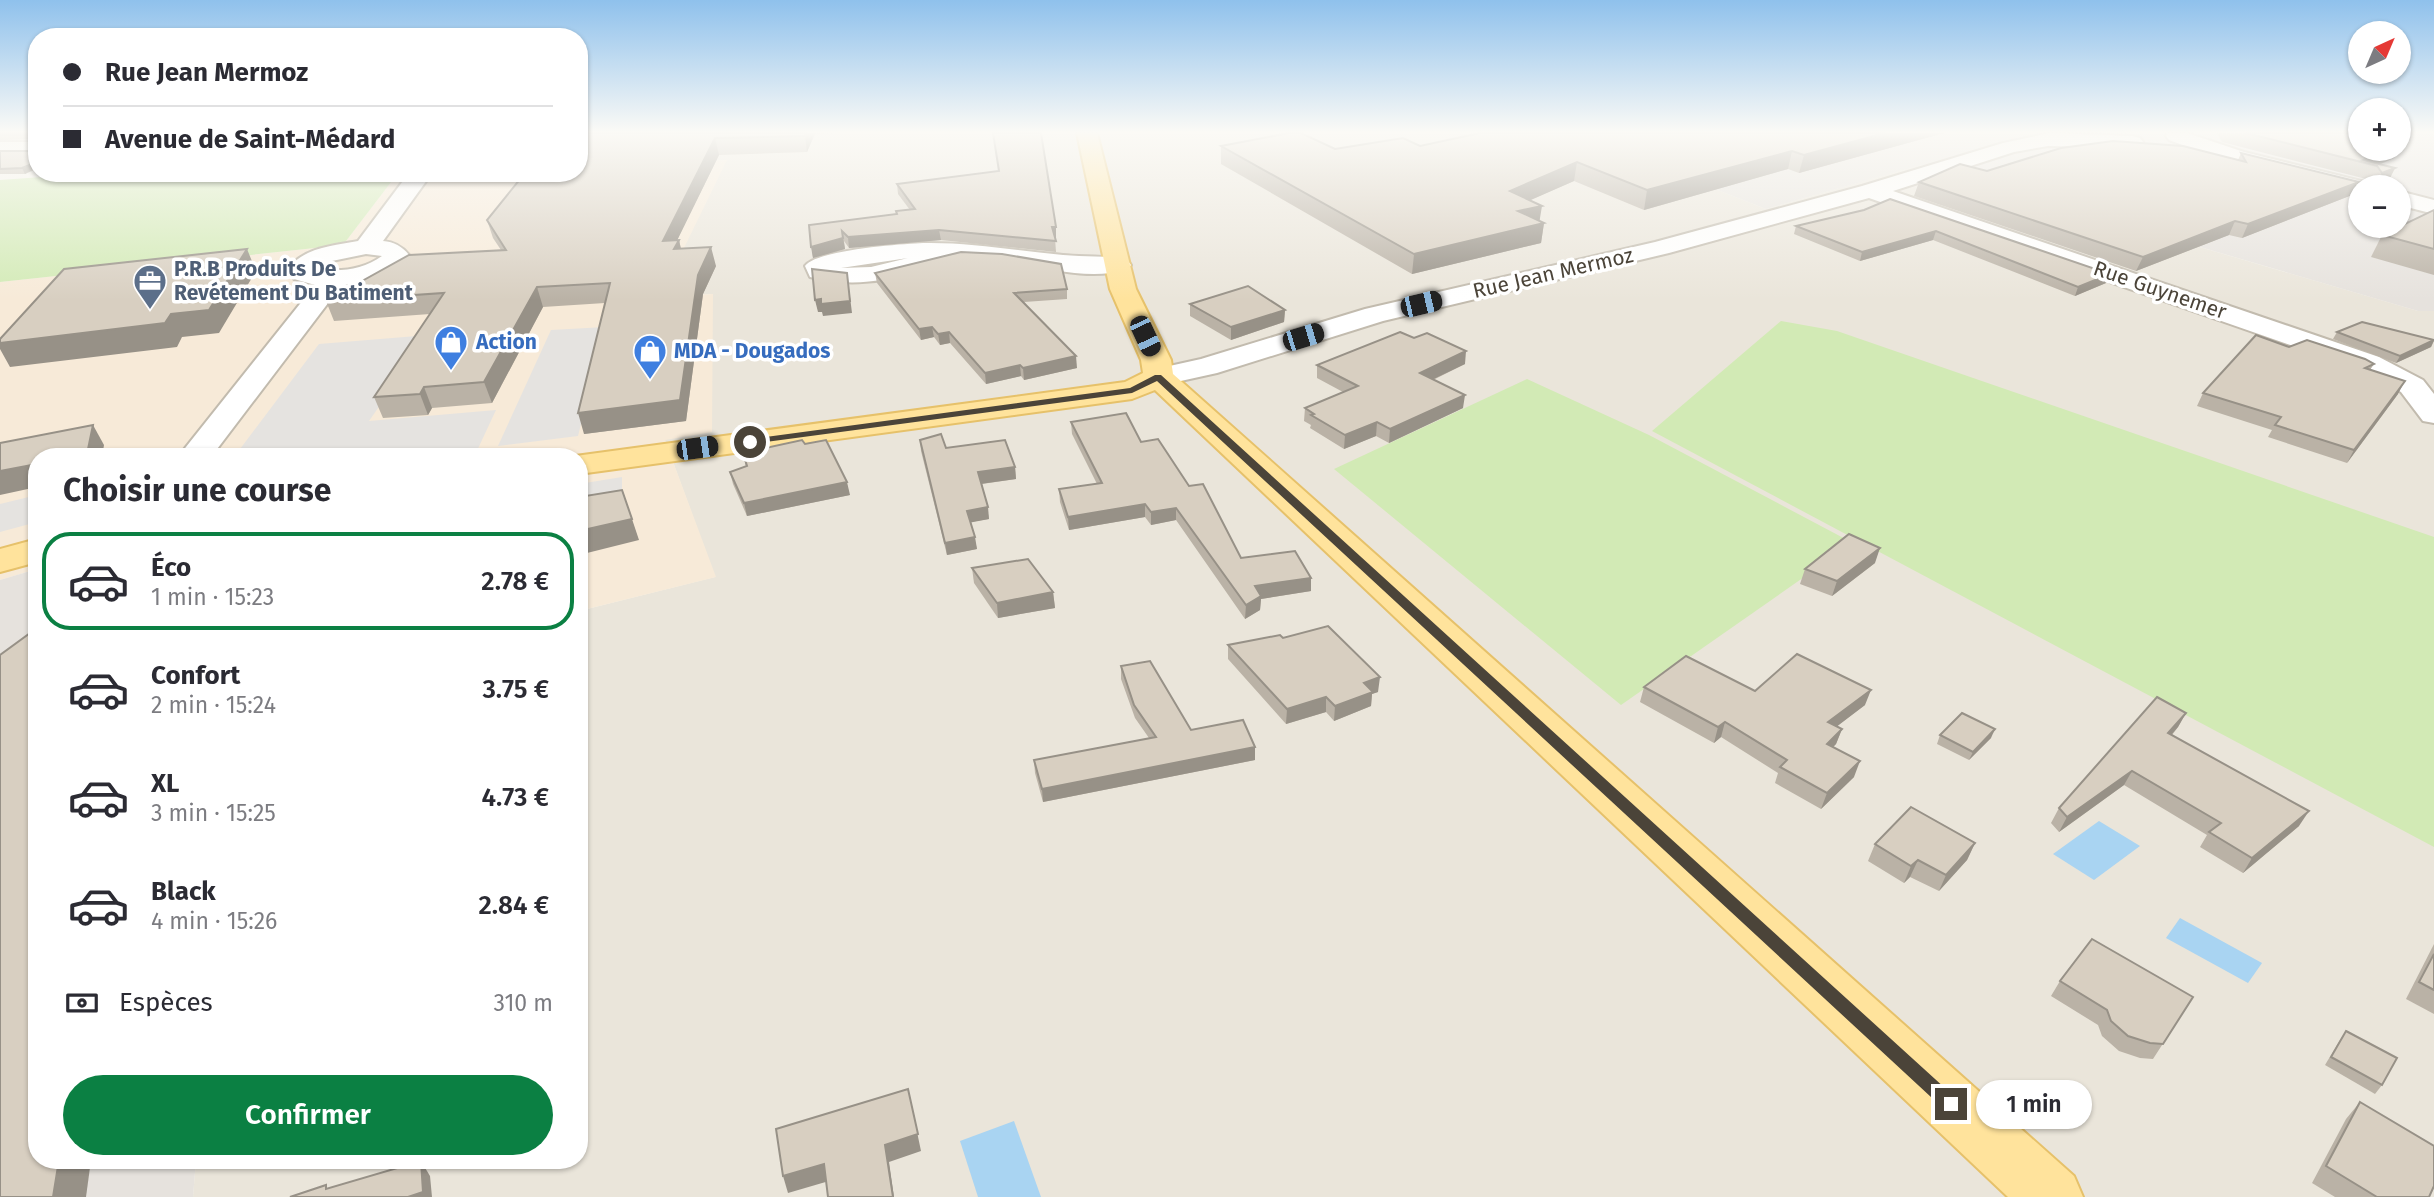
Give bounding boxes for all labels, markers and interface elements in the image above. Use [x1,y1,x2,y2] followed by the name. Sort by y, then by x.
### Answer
[2348,21,2412,84] north arrow
[2348,21,2411,238] map controls
[105,57,308,88] text: Rue Jean Mermoz
[2348,98,2411,161] button: +
[105,124,395,155] text: Avenue de Saint-Médard
[2348,175,2411,238] button: −
[1470,242,1636,304] street label: Rue Jean Mermoz
[2090,255,2230,325] street label: Rue Guynemer
[174,256,414,306] place label: P.R.B Produits De Revétement Du Batiment
[131,262,169,311] office icon: P.R.B Produits De Revétement Du Batiment
[1399,289,1444,319] car
[1127,313,1164,359] car
[1280,321,1327,353] car
[432,323,470,372] shop icon: Action
[475,329,537,355] place label: Action
[631,332,669,381] shop icon: MDA - Dougados
[674,338,830,364] place label: MDA - Dougados
[734,426,766,458] route start
[675,435,720,461] car
[63,471,331,509] text: Choisir une course
[67,550,130,613] icon: car
[151,552,191,583] text: Éco
[481,566,549,597] text: 2.78 €
[151,583,274,611] text: 1 min · 15:23
[67,658,130,721] icon: car
[151,660,240,691] text: Confort
[482,674,549,705] text: 3.75 €
[151,691,276,719] text: 2 min · 15:24
[67,766,130,829] icon: car
[151,768,179,799] text: XL
[481,782,549,813] text: 4.73 €
[151,799,276,827] text: 3 min · 15:25
[67,874,130,937] icon: car
[151,876,216,907] text: Black
[478,890,549,921] text: 2.84 €
[151,907,277,935] text: 4 min · 15:26
[63,984,101,1022] icon: cash
[119,987,213,1018] text: Espèces
[493,989,553,1017] text: 310 m
[63,1075,553,1155] button: Confirmer
[1976,1080,2091,1128] callout: 1 min
[1935,1088,1967,1120] route end
[2006,1090,2062,1118] text: 1 min

